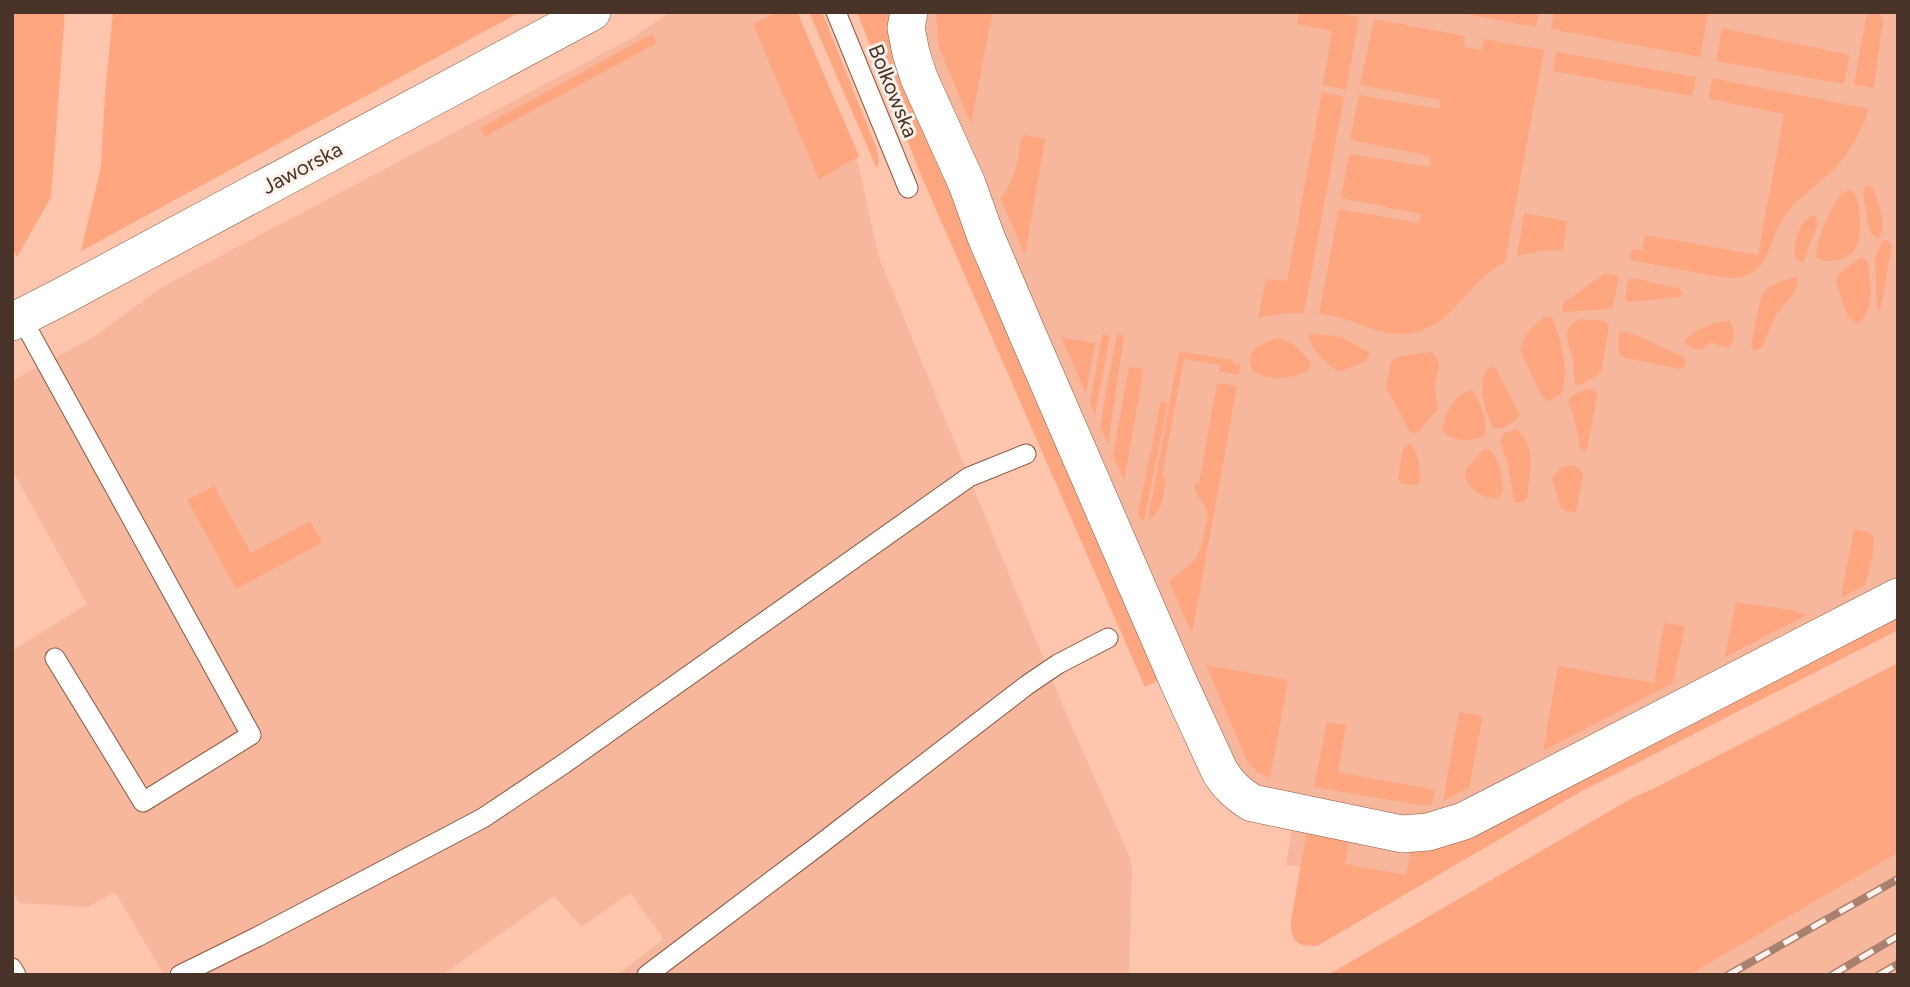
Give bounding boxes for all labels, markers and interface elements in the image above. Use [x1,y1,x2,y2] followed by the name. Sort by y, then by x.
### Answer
[863,41,923,141] street label: Bolkowska
[257,136,346,199] street label: Jaworska

